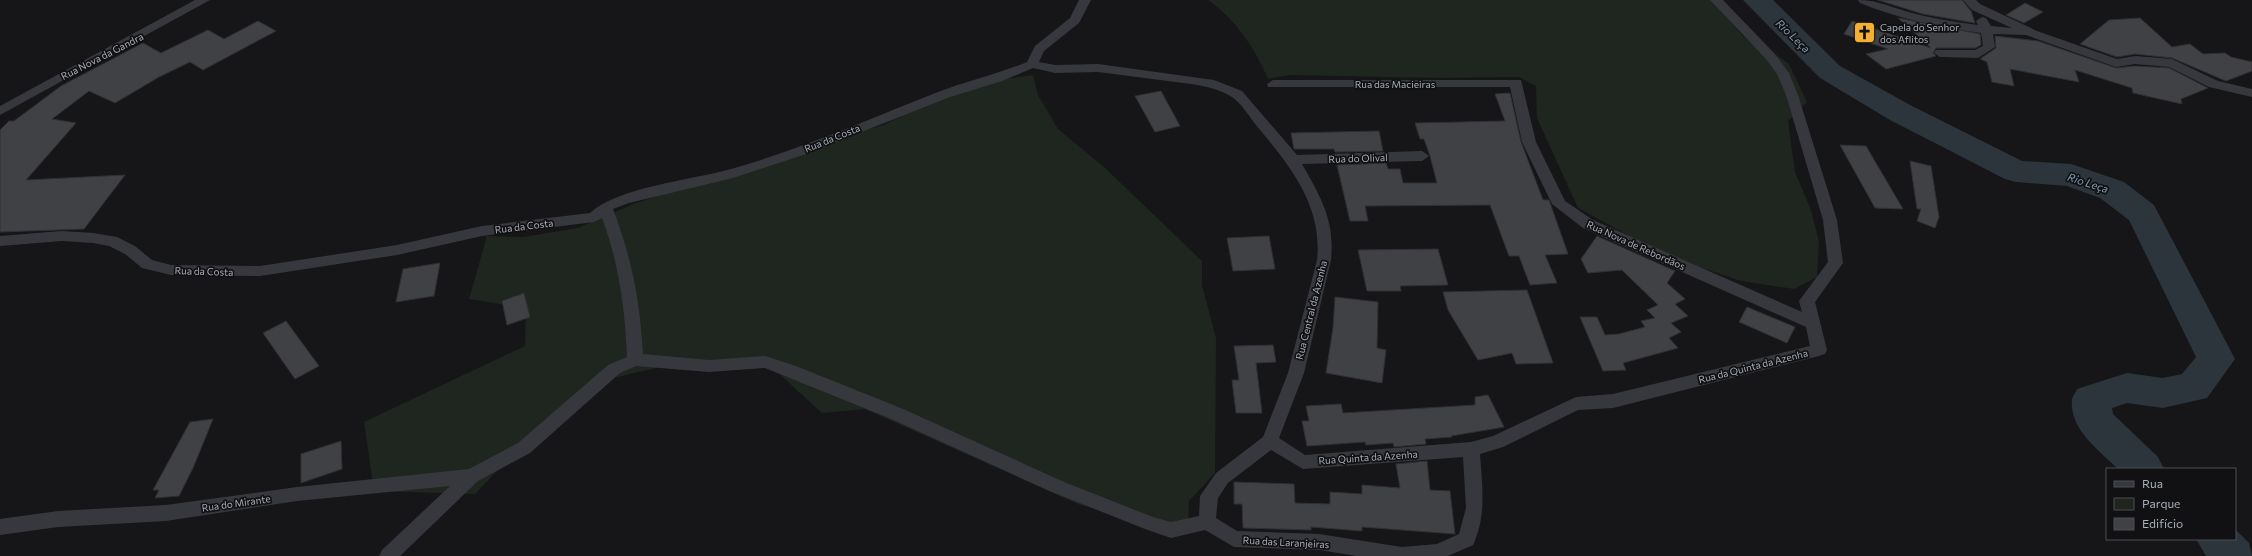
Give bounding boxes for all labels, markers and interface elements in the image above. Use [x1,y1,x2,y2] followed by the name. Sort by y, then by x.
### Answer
[1774,16,1813,55] water label: Rio Leça
[1852,20,1878,46] church icon: Capela do Senhor dos Aflitos
[1880,21,1959,45] place label: Capela do Senhor dos Aflitos
[59,30,145,82] street label: Rua Nova da Gandra
[1355,78,1436,90] street label: Rua das Macieiras
[802,121,862,155] street label: Rua da Costa
[1328,151,1388,165] street label: Rua do Olival
[2066,170,2110,195] water label: Rio Leça
[494,216,554,236] street label: Rua da Costa
[1585,218,1688,272] street label: Rua Nova de Rebordãos
[1293,259,1329,361] street label: Rua Central da Azenha
[174,264,234,278] street label: Rua da Costa
[1697,347,1809,385] street label: Rua da Quinta da Azenha
[1318,448,1418,466] street label: Rua Quinta da Azenha
[2106,468,2236,540] legend
[2142,476,2163,490] text: Rua
[201,492,271,514] street label: Rua do Mirante
[2142,496,2180,510] text: Parque
[2142,516,2183,530] text: Edifício
[1242,534,1330,550] street label: Rua das Laranjeiras

